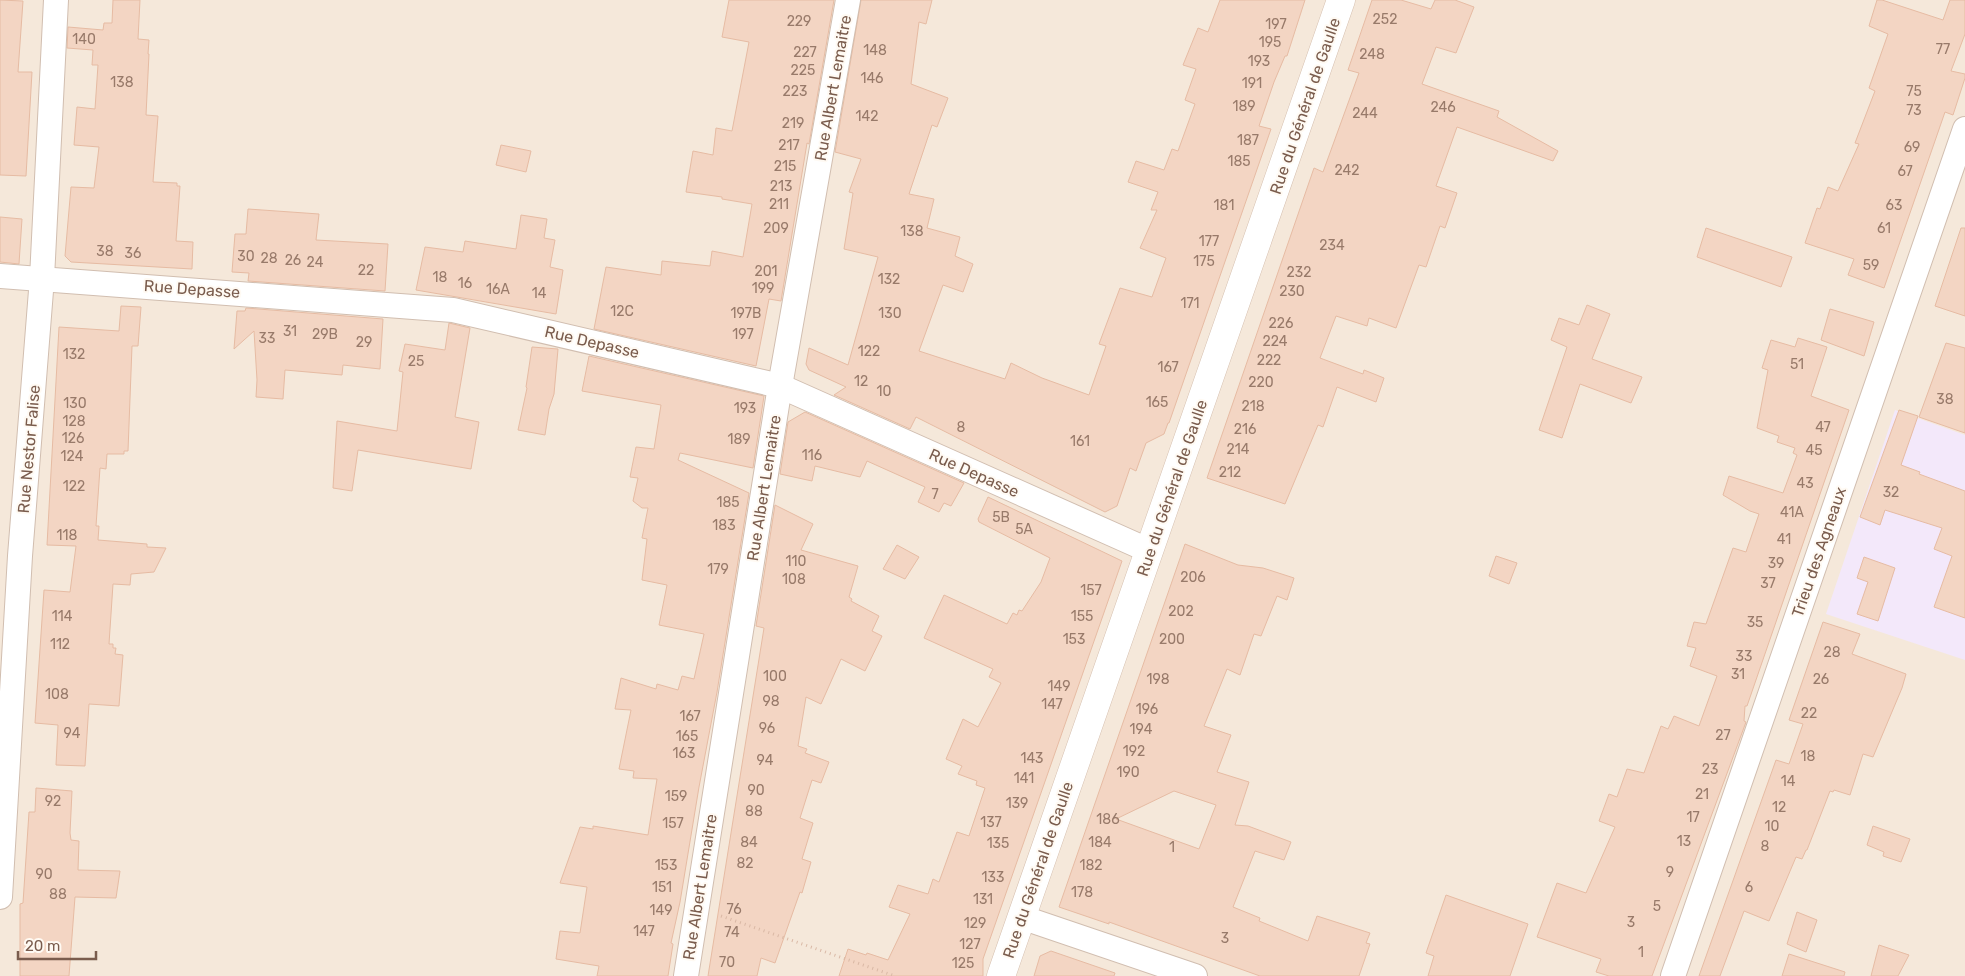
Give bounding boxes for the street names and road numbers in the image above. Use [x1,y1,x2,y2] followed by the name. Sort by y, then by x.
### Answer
[811,14,855,162] street label: Rue Albert Lemaitre
[1266,15,1344,197] street label: Rue du Général de Gaulle
[143,276,241,302] street label: Rue Depasse
[543,322,641,362] street label: Rue Depasse
[14,384,44,514] street label: Rue Nestor Falise
[1133,397,1211,579] street label: Rue du Général de Gaulle
[743,413,785,562] street label: Rue Albert Lemaitre
[926,445,1022,501] street label: Rue Depasse
[1788,484,1850,620] street label: Trieu des Agneaux
[999,779,1077,961] street label: Rue du Général de Gaulle
[679,812,721,961] street label: Rue Albert Lemaitre

